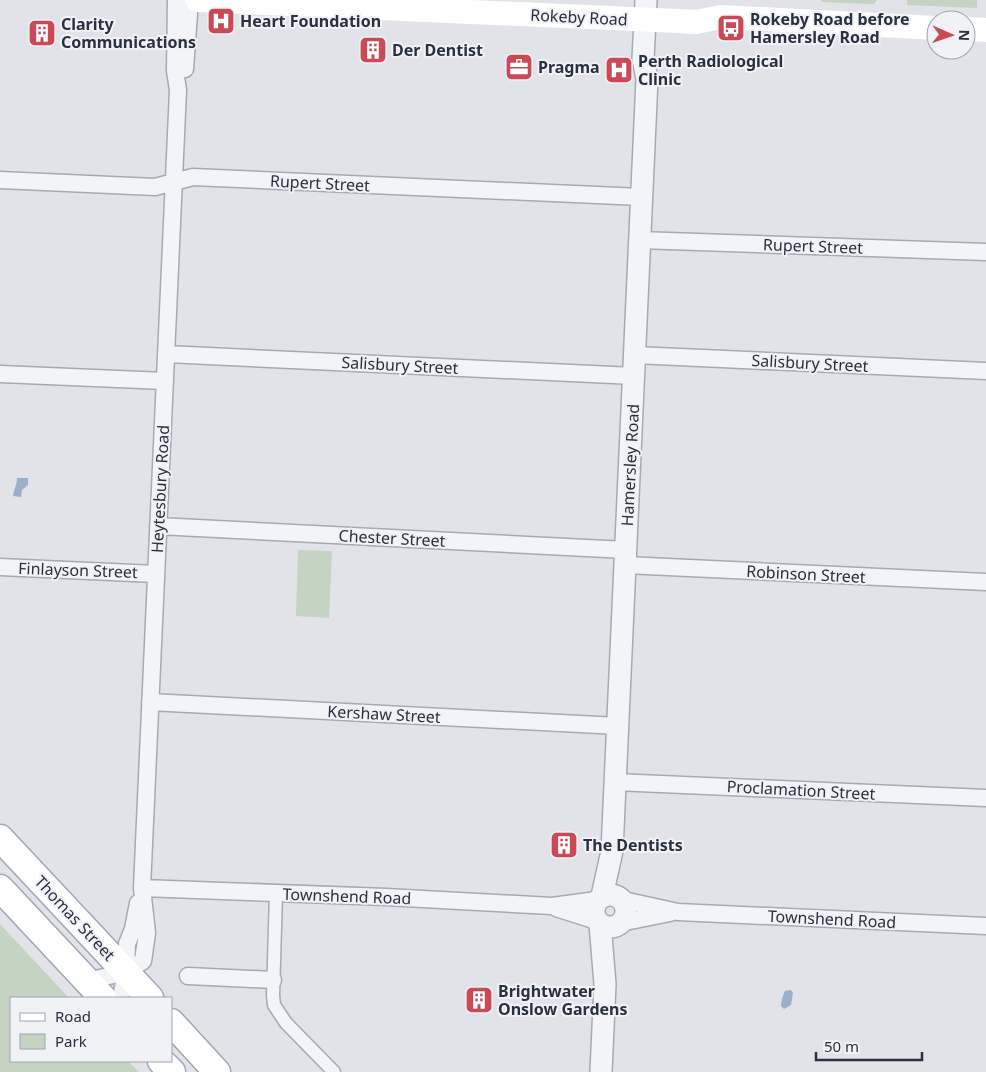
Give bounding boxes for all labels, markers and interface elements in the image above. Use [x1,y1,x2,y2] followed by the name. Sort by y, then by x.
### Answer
[530,3,628,31] street label: Rokeby Road
[206,6,236,36] hospital icon: Heart Foundation
[750,8,910,48] place label: Rokeby Road before Hamersley Road
[240,10,381,32] place label: Heart Foundation
[926,10,976,60] north arrow
[61,13,196,53] place label: Clarity Communications
[716,13,746,43] bus stop icon: Rokeby Road before Hamersley Road
[27,18,57,48] building icon: Clarity Communications
[955,29,974,41] text: N
[358,35,388,65] building icon: Der Dentist
[392,39,483,61] place label: Der Dentist
[638,50,783,90] place label: Perth Radiological Clinic
[504,52,534,82] office icon: Pragma
[604,55,634,85] hospital icon: Perth Radiological Clinic
[538,56,600,78] place label: Pragma
[270,169,371,197] street label: Rupert Street
[763,233,864,259] street label: Rupert Street
[751,349,869,377] street label: Salisbury Street
[341,351,459,379] street label: Salisbury Street
[616,403,644,527] street label: Hamersley Road
[146,424,174,554] street label: Heytesbury Road
[338,524,446,552] street label: Chester Street
[18,557,138,583] street label: Finlayson Street
[746,560,866,588] street label: Robinson Street
[327,700,441,728] street label: Kershaw Street
[726,775,876,805] street label: Proclamation Street
[549,830,579,860] building icon: The Dentists
[583,834,683,856] place label: The Dentists
[30,871,120,965] street label: Thomas Street
[282,883,412,909] street label: Townshend Road
[767,905,897,933] street label: Townshend Road
[498,980,628,1020] place label: Brightwater Onslow Gardens
[464,985,494,1015] building icon: Brightwater Onslow Gardens
[10,997,172,1062] legend
[55,1006,91,1026] text: Road
[816,1030,922,1062] scale bar
[55,1031,87,1051] text: Park
[824,1036,859,1056] text: 50 m

